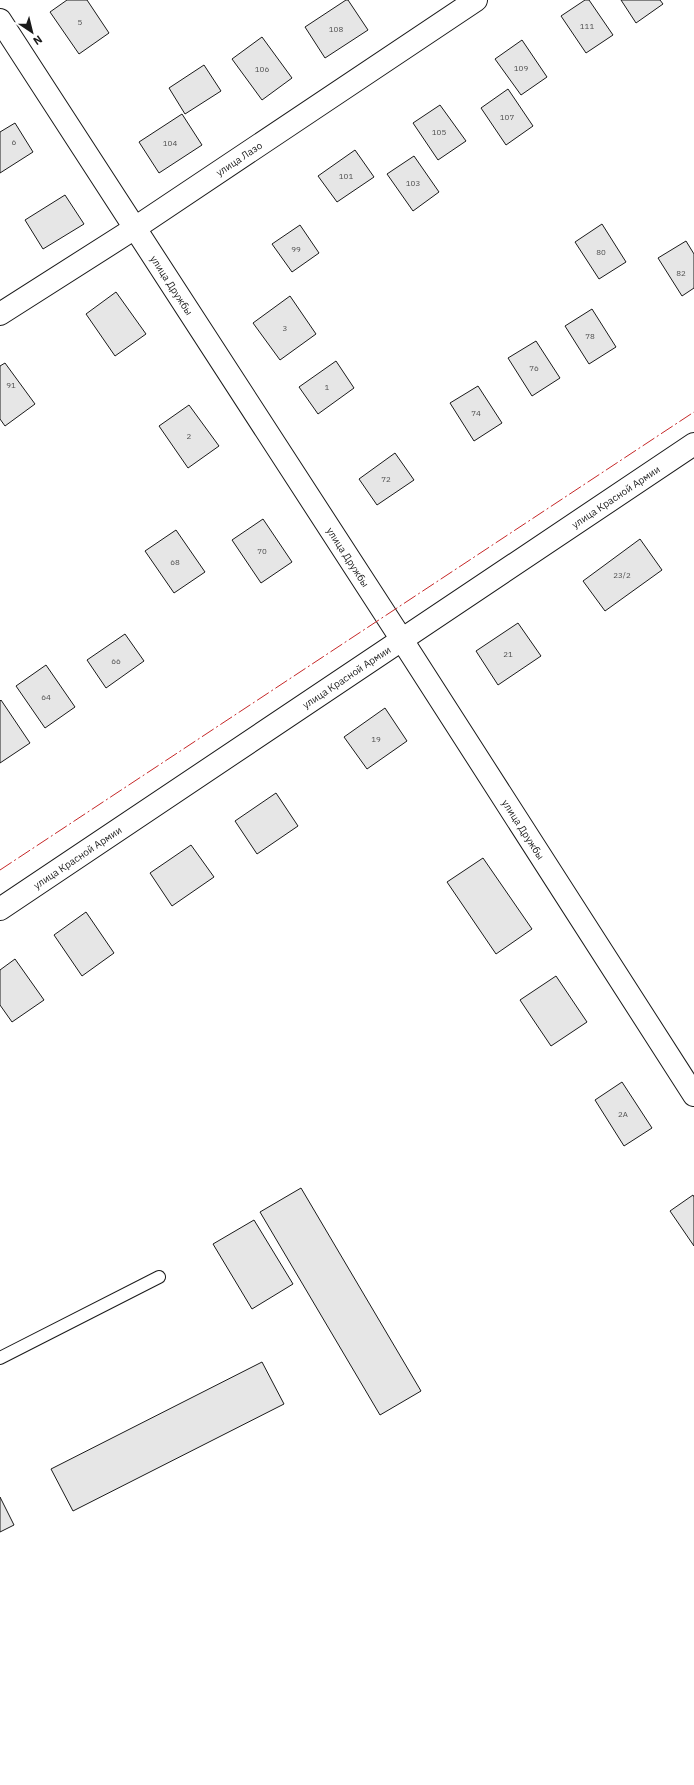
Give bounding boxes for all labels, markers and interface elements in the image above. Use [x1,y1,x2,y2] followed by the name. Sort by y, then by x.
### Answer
[12,12,52,52] north arrow
[78,17,83,27] house number: 5
[580,21,594,31] house number: 111
[329,24,343,34] house number: 108
[30,32,45,48] text: N
[514,63,528,73] house number: 109
[255,64,269,74] house number: 106
[500,112,514,122] house number: 107
[432,127,446,137] house number: 105
[12,137,17,147] house number: 6
[163,138,177,148] house number: 104
[213,138,265,179] street label: улица Лазо
[339,171,353,181] house number: 101
[406,178,420,188] house number: 103
[291,244,301,254] house number: 99
[596,247,606,257] house number: 80
[148,253,196,318] street label: улица Дружбы
[676,268,686,278] house number: 82
[283,323,288,333] house number: 3
[585,331,595,341] house number: 78
[529,363,539,373] house number: 76
[6,380,16,390] house number: 91
[325,382,330,392] house number: 1
[471,408,481,418] house number: 74
[187,431,192,441] house number: 2
[569,462,662,531] street label: улица Красной Армии
[381,474,391,484] house number: 72
[324,525,372,589] street label: улица Дружбы
[257,546,267,556] house number: 70
[170,557,180,567] house number: 68
[613,570,631,580] house number: 23/2
[300,643,393,711] street label: улица Красной Армии
[503,649,513,659] house number: 21
[111,656,121,666] house number: 66
[41,692,51,702] house number: 64
[371,734,381,744] house number: 19
[499,797,548,862] street label: улица Дружбы
[31,823,124,891] street label: улица Красной Армии
[618,1109,628,1119] house number: 2А

